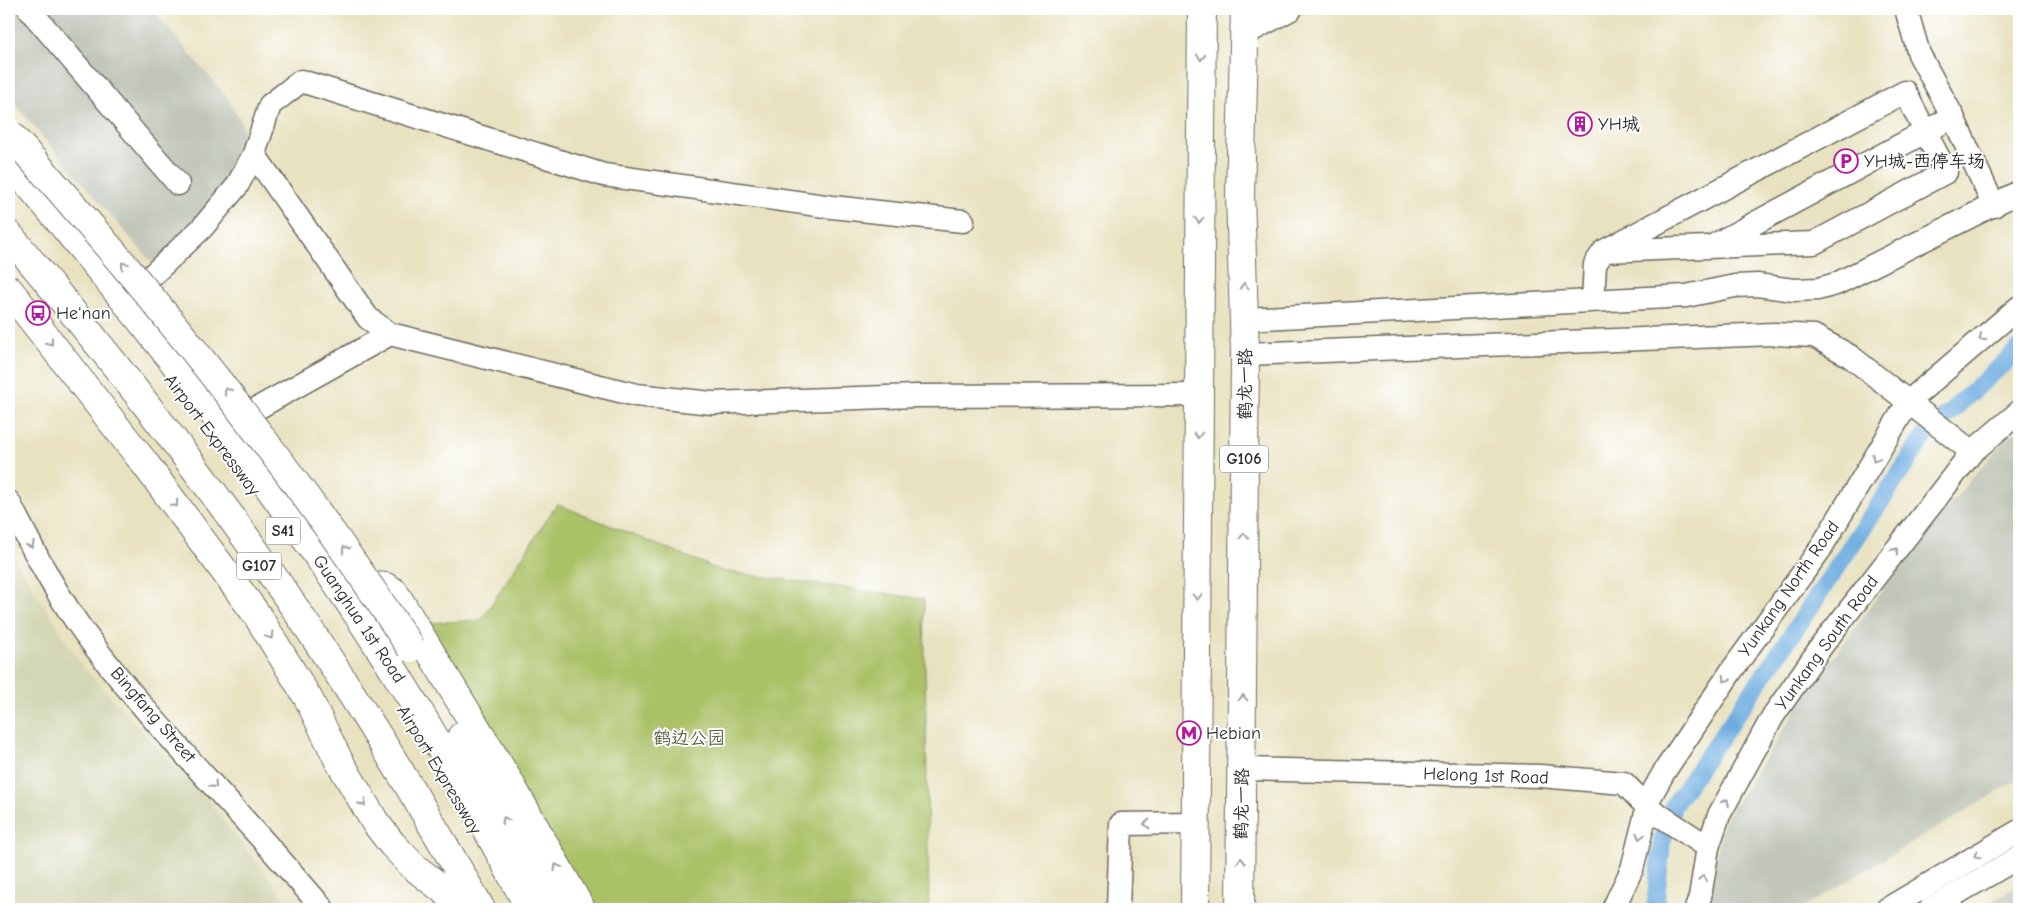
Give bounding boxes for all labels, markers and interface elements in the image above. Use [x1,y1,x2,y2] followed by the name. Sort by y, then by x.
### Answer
[1195,54,1206,62] one-way arrow
[1567,111,1593,137] building icon: YH城
[1598,114,1640,135] place label: YH城
[1833,148,1859,174] parking icon: YH城-西停车场
[1864,151,1985,172] place label: YH城-西停车场
[1194,216,1204,224] one-way arrow
[122,262,130,271] one-way arrow
[1238,281,1249,289] one-way arrow
[25,300,51,326] bus stop icon: He'nan
[56,303,111,324] place label: He'nan
[1979,333,1988,342] one-way arrow
[45,336,53,345] one-way arrow
[1235,348,1256,420] street label: 鹤龙一路
[160,370,265,501] street label: Airport Expressway
[224,388,232,397] one-way arrow
[1193,432,1203,439] one-way arrow
[1220,446,1268,472] road number: G106
[1872,452,1882,461] one-way arrow
[169,498,178,508] one-way arrow
[1734,517,1844,661] street label: Yunkang North Road
[266,518,300,544] road number: S41
[1239,531,1249,539] one-way arrow
[25,540,35,549] one-way arrow
[342,545,351,555] one-way arrow
[1889,548,1897,557] one-way arrow
[308,551,410,687] street label: Guanghua 1st Road
[236,552,282,580] road number: G107
[1771,572,1883,714] street label: Yunkang South Road
[1192,594,1202,602] one-way arrow
[264,630,273,640] one-way arrow
[106,663,201,768] street label: Bingfang Street
[1722,674,1732,683] one-way arrow
[1238,694,1248,702] one-way arrow
[392,702,486,839] street label: Airport Expressway
[1176,720,1202,746] metro station icon: Hebian
[1206,723,1261,744] place label: Hebian
[653,728,725,749] park label: 鹤边公园
[1423,763,1549,789] street label: Helong 1st Road
[1231,768,1253,840] street label: 鹤龙一路
[208,779,217,788] one-way arrow
[357,798,366,807] one-way arrow
[1720,798,1730,807] one-way arrow
[501,816,511,825] one-way arrow
[1143,819,1150,829] one-way arrow
[1635,831,1646,840] one-way arrow
[1974,849,1983,859] one-way arrow
[1236,856,1246,864] one-way arrow
[553,863,563,872] one-way arrow
[1697,874,1707,883] one-way arrow

